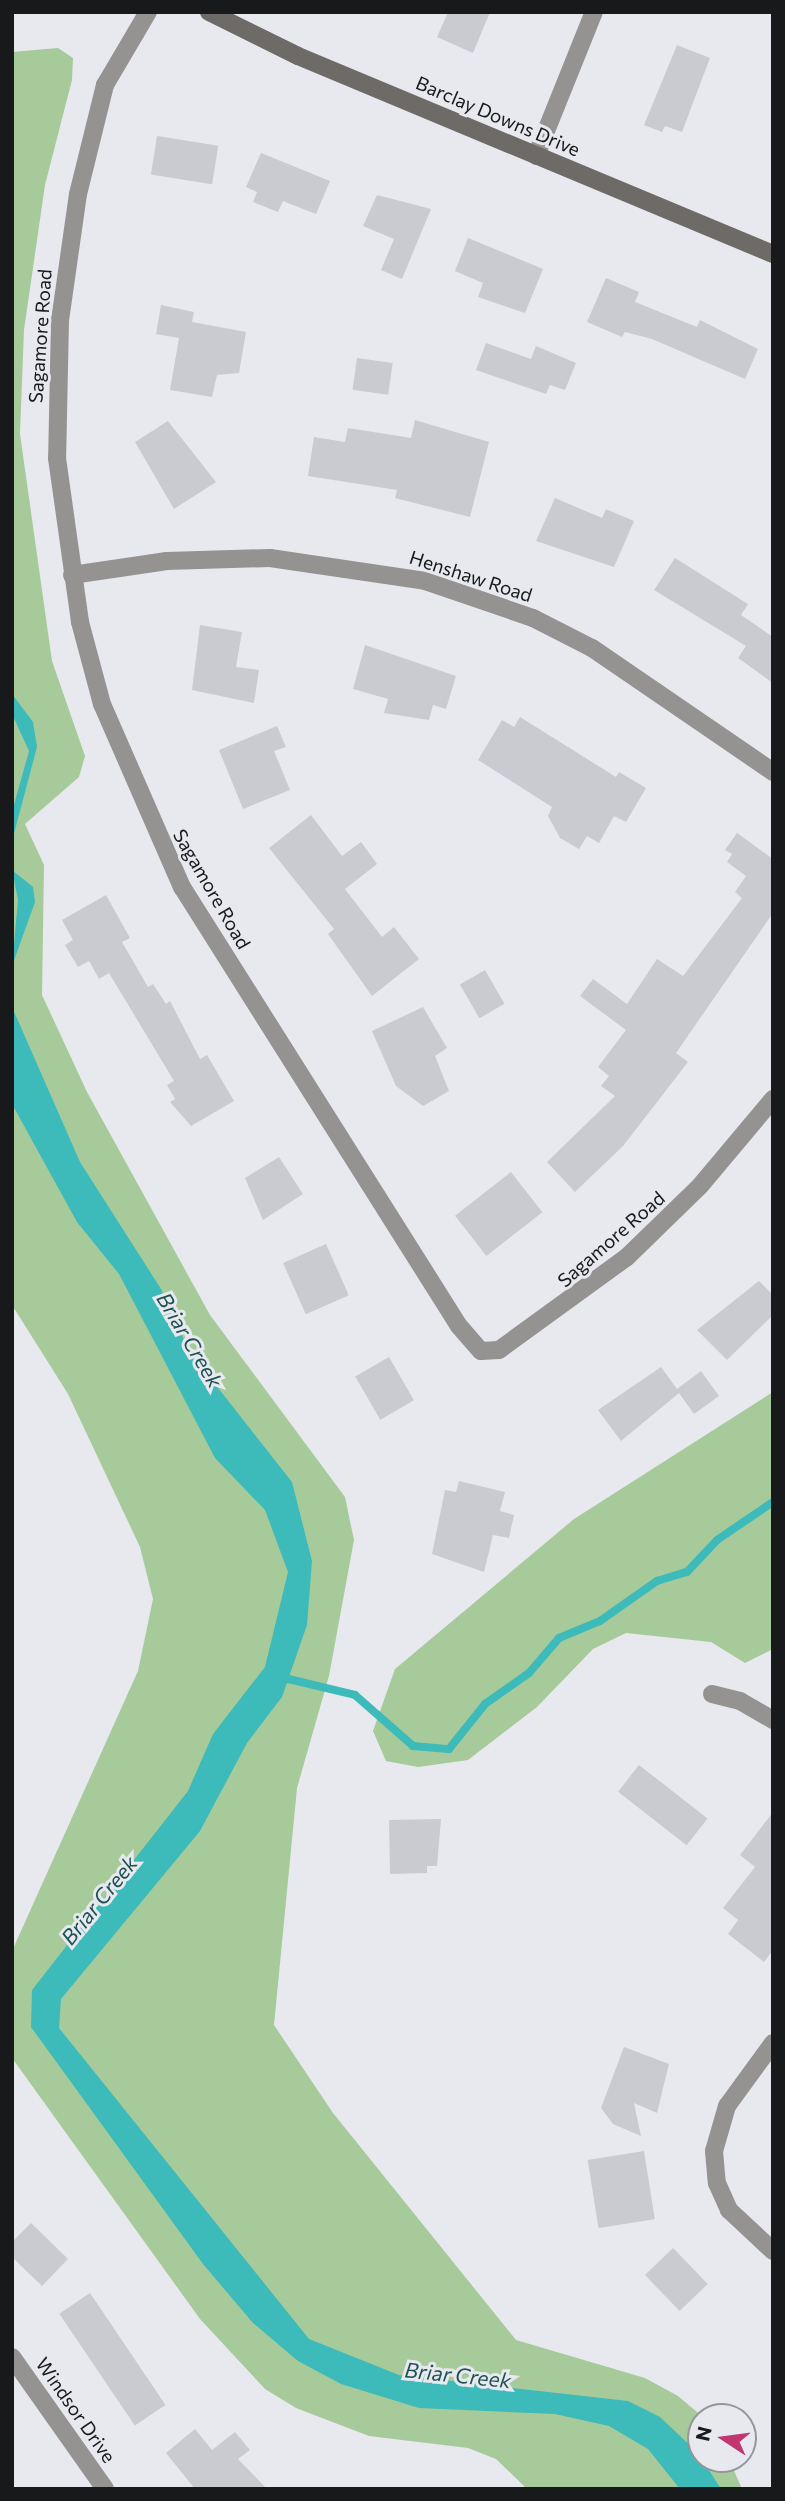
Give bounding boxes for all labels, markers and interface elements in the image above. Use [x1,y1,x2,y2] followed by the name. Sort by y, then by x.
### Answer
[412,71,584,161] street label: Barclay Downs Drive
[24,268,56,404] street label: Sagamore Road
[407,545,535,607] street label: Henshaw Road
[169,825,255,953] street label: Sagamore Road
[553,1186,669,1292] street label: Sagamore Road
[152,1288,228,1392] water label: Briar Creek
[56,1851,142,1949] water label: Briar Creek
[31,2353,121,2467] street label: Windsor Drive
[404,2357,512,2393] water label: Briar Creek
[687,2403,757,2473] north arrow
[690,2424,716,2443] text: N

